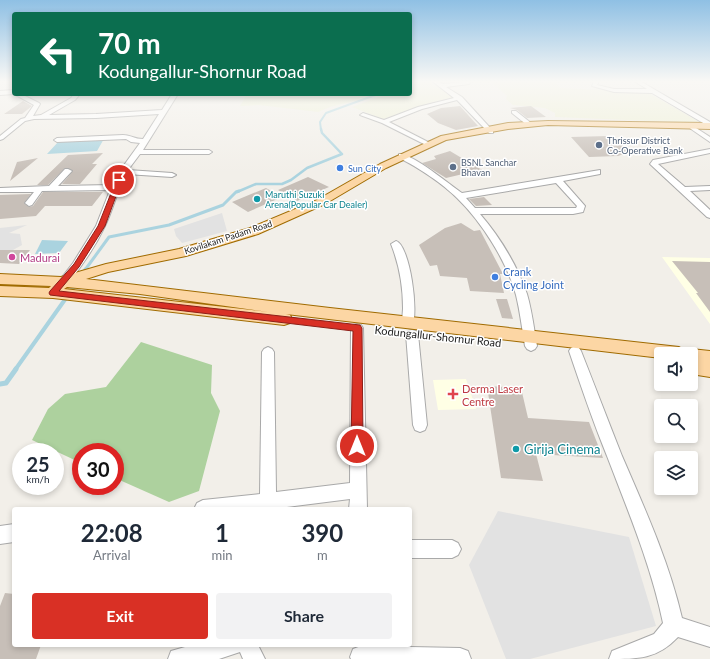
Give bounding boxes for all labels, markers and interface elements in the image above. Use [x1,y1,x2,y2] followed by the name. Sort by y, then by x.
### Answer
[98,26,161,60] text: 70 m
[32,28,84,80] icon: left
[98,60,307,82] text: Kodungallur-Shornur Road
[607,135,683,156] place label: Thrissur District Co-Operative Bank
[594,140,604,150] marker: Thrissur District Co-Operative Bank
[461,157,517,178] place label: BSNL Sanchar Bhavan
[448,162,458,172] marker: BSNL Sanchar Bhavan
[102,163,136,197] pin
[335,163,345,173] marker: Sun City
[348,163,382,174] place label: Sun City
[108,169,130,191] icon: arrive
[265,189,367,210] place label: Maruthi Suzuki Arena(Popular Car Dealer)
[252,194,262,204] marker: Maruthi Suzuki Arena(Popular Car Dealer)
[183,218,273,256] street label: Kovilakam Padam Road
[20,251,60,264] place label: Madurai
[7,252,17,262] marker: Madurai
[503,265,564,291] place label: Crank Cycling Joint
[490,272,500,282] marker: Crank Cycling Joint
[374,323,502,349] street label: Kodungallur-Shornur Road
[654,347,698,495] map controls
[654,347,698,391] button: sound
[462,382,523,408] place label: Derma Laser Centre
[447,388,459,400] marker: Derma Laser Centre
[654,399,698,443] button: search
[336,425,378,467] position arrow
[524,441,600,457] place label: Girija Cinema
[72,443,124,495] speed limit sign: 30
[511,444,521,454] marker: Girija Cinema
[654,451,698,495] button: layers
[26,452,50,476] text: 25
[26,473,50,485] text: km/h
[81,518,143,547] text: 22:08
[215,518,229,547] text: 1
[301,518,343,547] text: 390
[93,547,130,563] text: Arrival
[212,547,233,563] text: min
[317,547,328,563] text: m
[32,593,208,639] button: Exit
[216,593,392,639] button: Share

